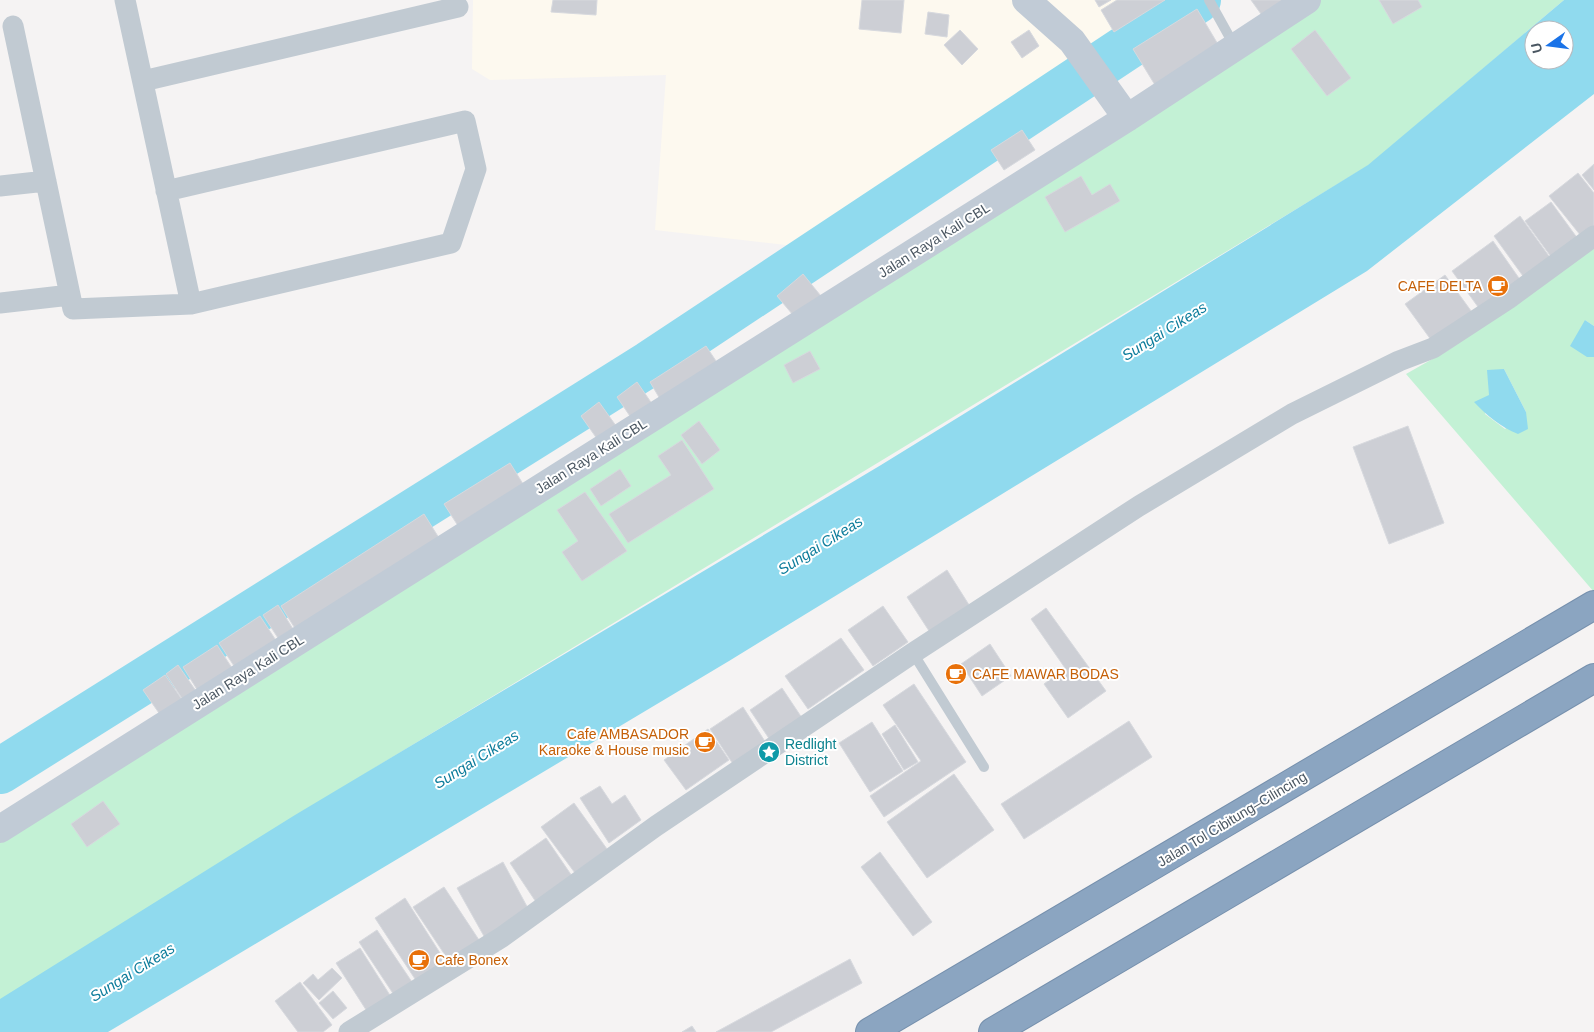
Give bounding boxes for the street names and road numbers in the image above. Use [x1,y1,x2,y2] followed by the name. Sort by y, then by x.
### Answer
[875,199,993,281] street label: Jalan Raya Kali CBL
[532,415,650,497] street label: Jalan Raya Kali CBL
[189,631,307,713] street label: Jalan Raya Kali CBL
[1155,768,1309,870] street label: Jalan Tol Cibitung–Cilincing

